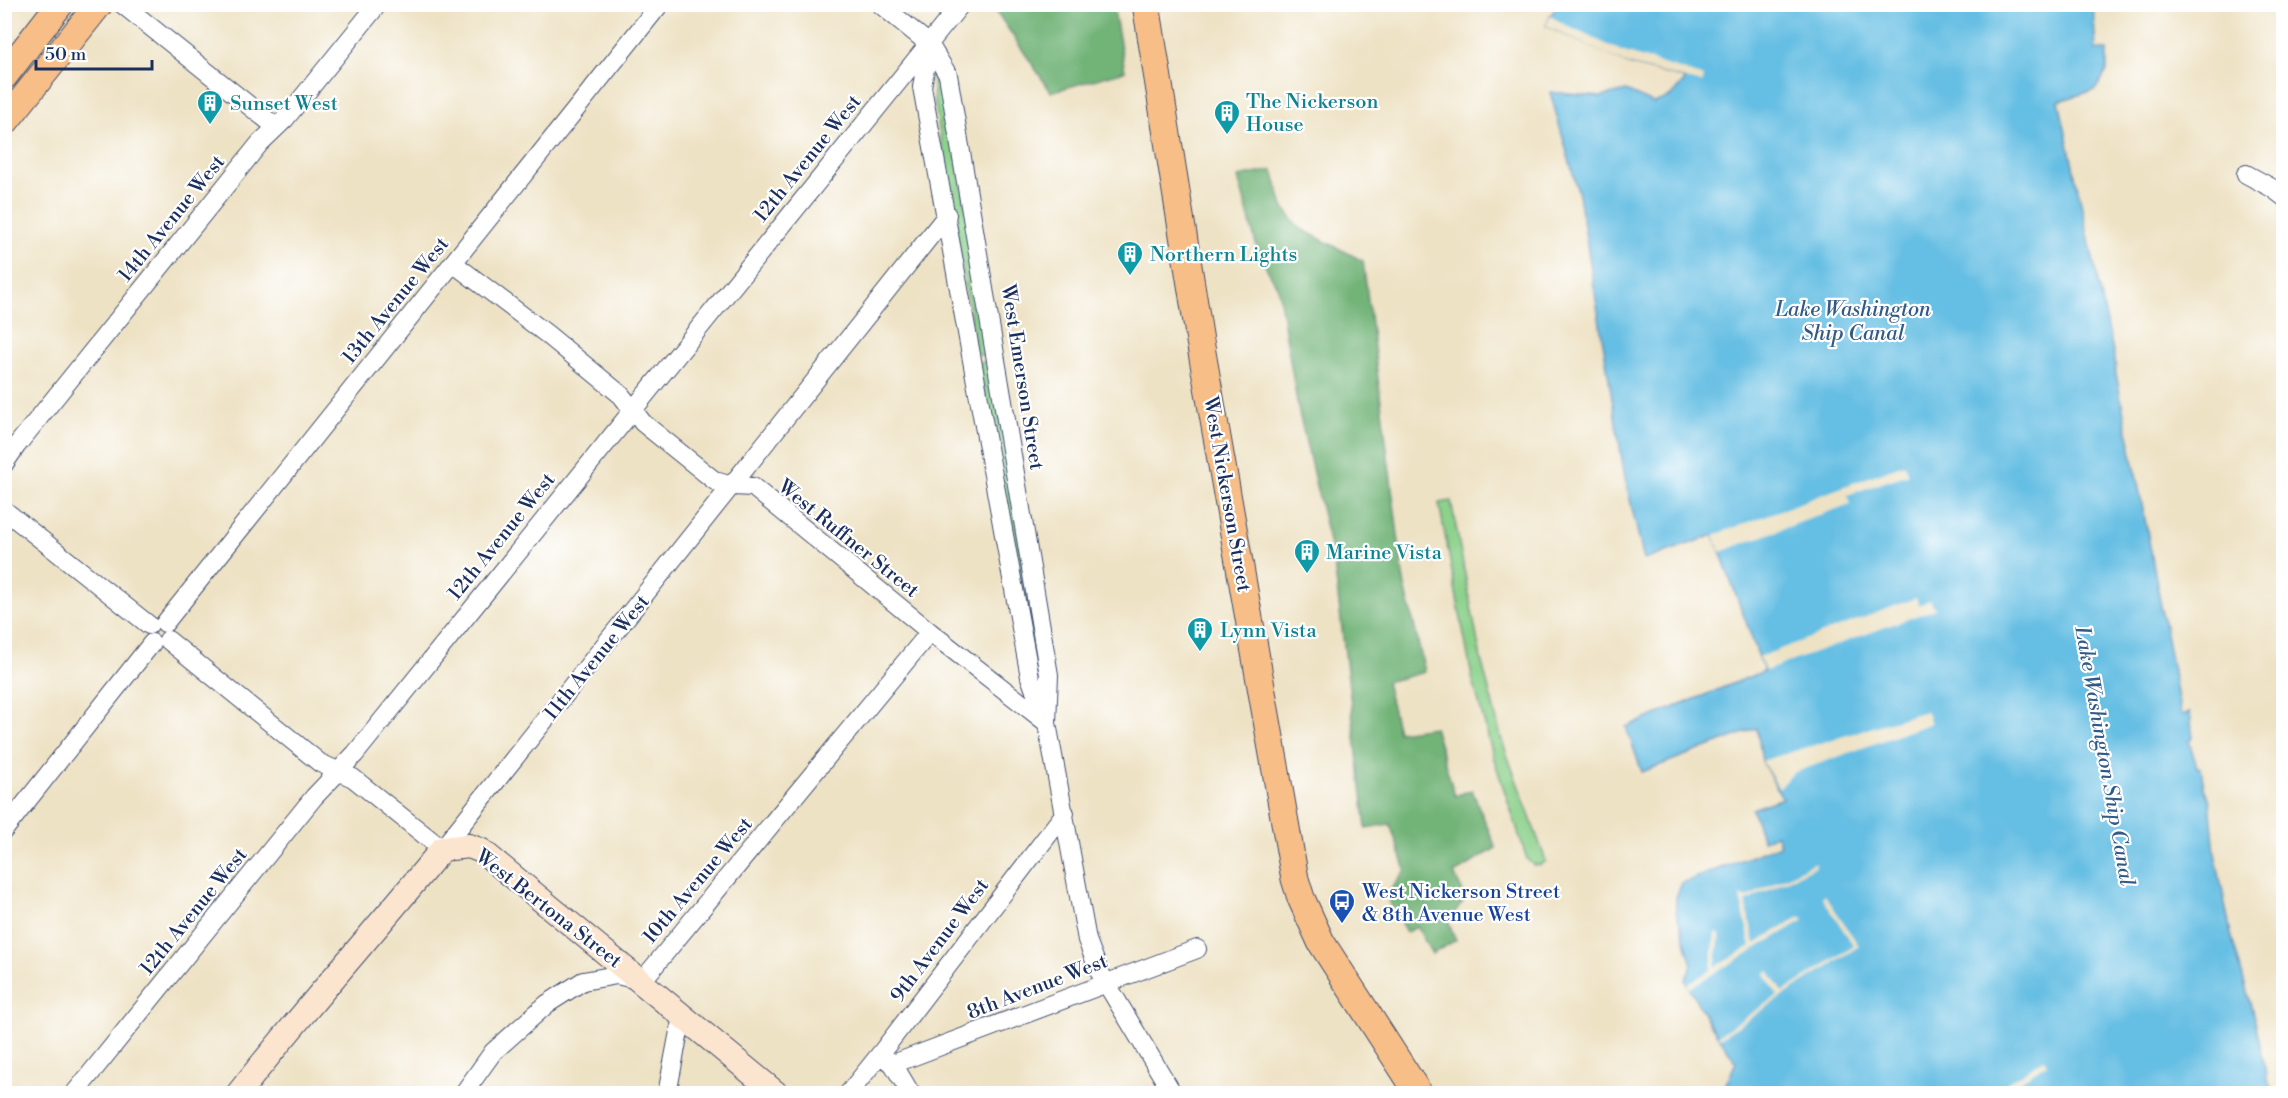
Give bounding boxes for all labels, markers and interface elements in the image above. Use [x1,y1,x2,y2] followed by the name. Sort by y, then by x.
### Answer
[36,33,152,71] scale bar
[45,43,87,66] text: 50 m
[195,88,225,126] building icon: Sunset West
[749,90,867,228] street label: 12th Avenue West
[1246,90,1378,138] place label: The Nickerson House
[230,92,338,117] place label: Sunset West
[1212,98,1242,136] building icon: The Nickerson House
[113,150,231,287] street label: 14th Avenue West
[337,232,455,369] street label: 13th Avenue West
[1115,239,1145,277] building icon: Northern Lights
[1150,243,1297,268] place label: Northern Lights
[994,282,1049,472] street label: West Emerson Street
[1774,297,1931,347] water label: Lake Washington Ship Canal
[1197,394,1256,594] street label: West Nickerson Street
[443,468,561,606] street label: 12th Avenue West
[772,474,924,604] street label: West Ruffner Street
[1292,537,1322,575] building icon: Marine Vista
[1326,541,1443,566] place label: Marine Vista
[539,590,655,726] street label: 11th Avenue West
[1185,615,1215,653] building icon: Lynn Vista
[1220,619,1318,644] place label: Lynn Vista
[2068,624,2140,888] water label: Lake Washington Ship Canal
[638,813,758,949] street label: 10th Avenue West
[135,843,253,981] street label: 12th Avenue West
[469,844,626,974] street label: West Bertona Street
[886,874,995,1008] street label: 9th Avenue West
[1361,880,1560,928] place label: West Nickerson Street & 8th Avenue West
[1327,887,1357,925] bus stop icon: West Nickerson Street & 8th Avenue West
[964,949,1111,1026] street label: 8th Avenue West

